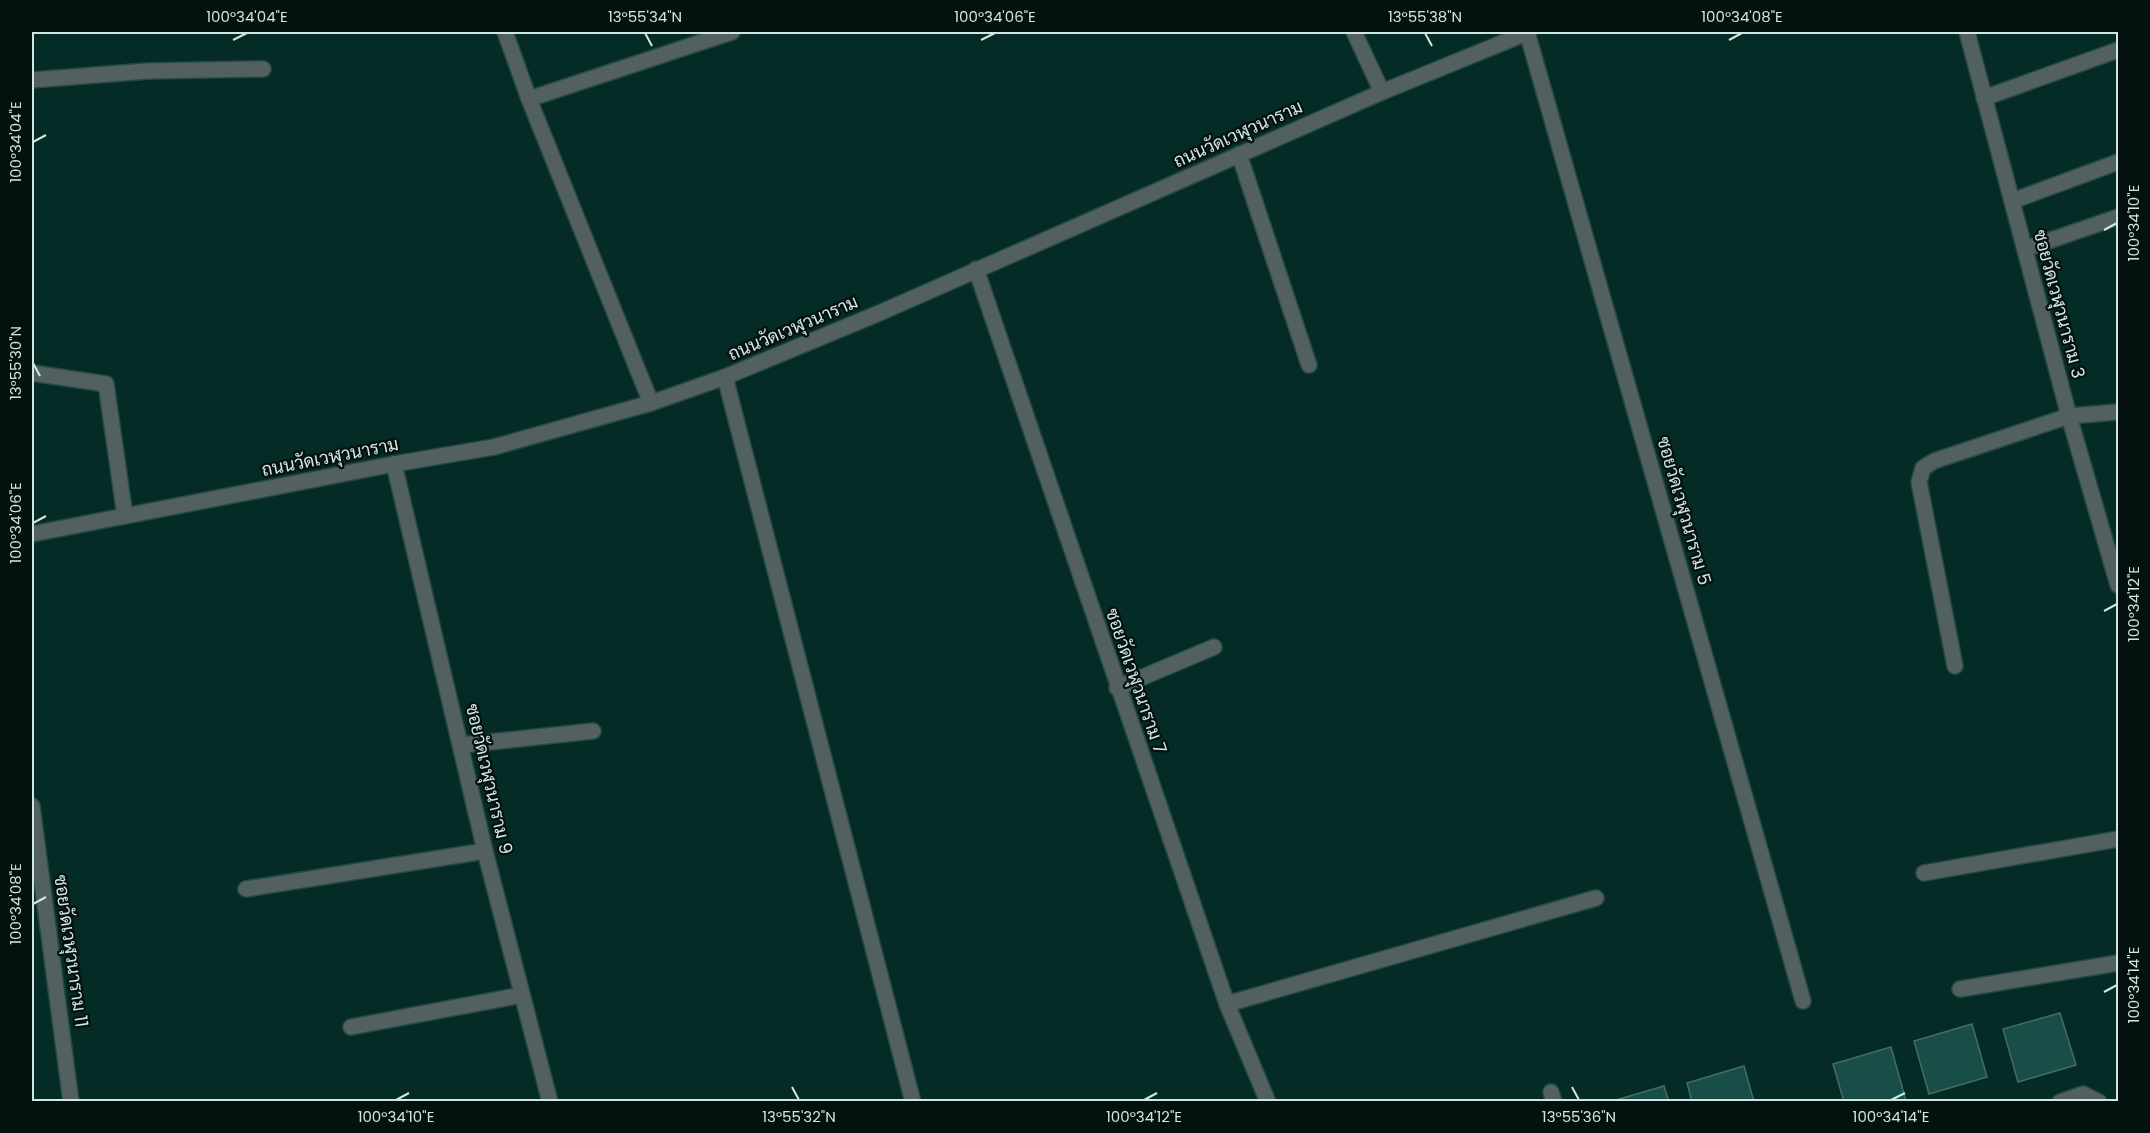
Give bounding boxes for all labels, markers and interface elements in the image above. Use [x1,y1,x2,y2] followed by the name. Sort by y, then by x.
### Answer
[206,6,288,27] text: 100°34'04"E
[608,6,682,27] text: 13°55'34"N
[954,6,1036,27] text: 100°34'06"E
[1388,6,1462,27] text: 13°55'38"N
[1701,6,1783,27] text: 100°34'08"E
[1169,94,1306,173] street label: ถนนวัดเวฬุวนาราม
[5,101,26,183] text: 100°34'04"E
[2123,185,2144,261] text: 100°34'10"E
[2028,227,2091,381] street label: ซอยวัดเวฬุวนาราม 3
[724,289,862,366] street label: ถนนวัดเวฬุวนาราม
[5,326,26,400] text: 13°55'30"N
[259,431,400,482] street label: ถนนวัดเวฬุวนาราม
[1651,434,1718,588] street label: ซอยวัดเวฬุวนาราม 5
[5,482,26,564] text: 100°34'06"E
[2123,566,2144,642] text: 100°34'12"E
[1100,605,1173,757] street label: ซอยวัดเวฬุวนาราม 7
[460,701,519,857] street label: ซอยวัดเวฬุวนาราม 9
[5,863,26,945] text: 100°34'08"E
[48,873,95,1029] street label: ซอยวัดเวฬุวนาราม 11
[2123,947,2144,1023] text: 100°34'14"E
[358,1106,434,1127] text: 100°34'10"E
[762,1106,836,1127] text: 13°55'32"N
[1106,1106,1182,1127] text: 100°34'12"E
[1542,1106,1616,1127] text: 13°55'36"N
[1853,1106,1929,1127] text: 100°34'14"E

